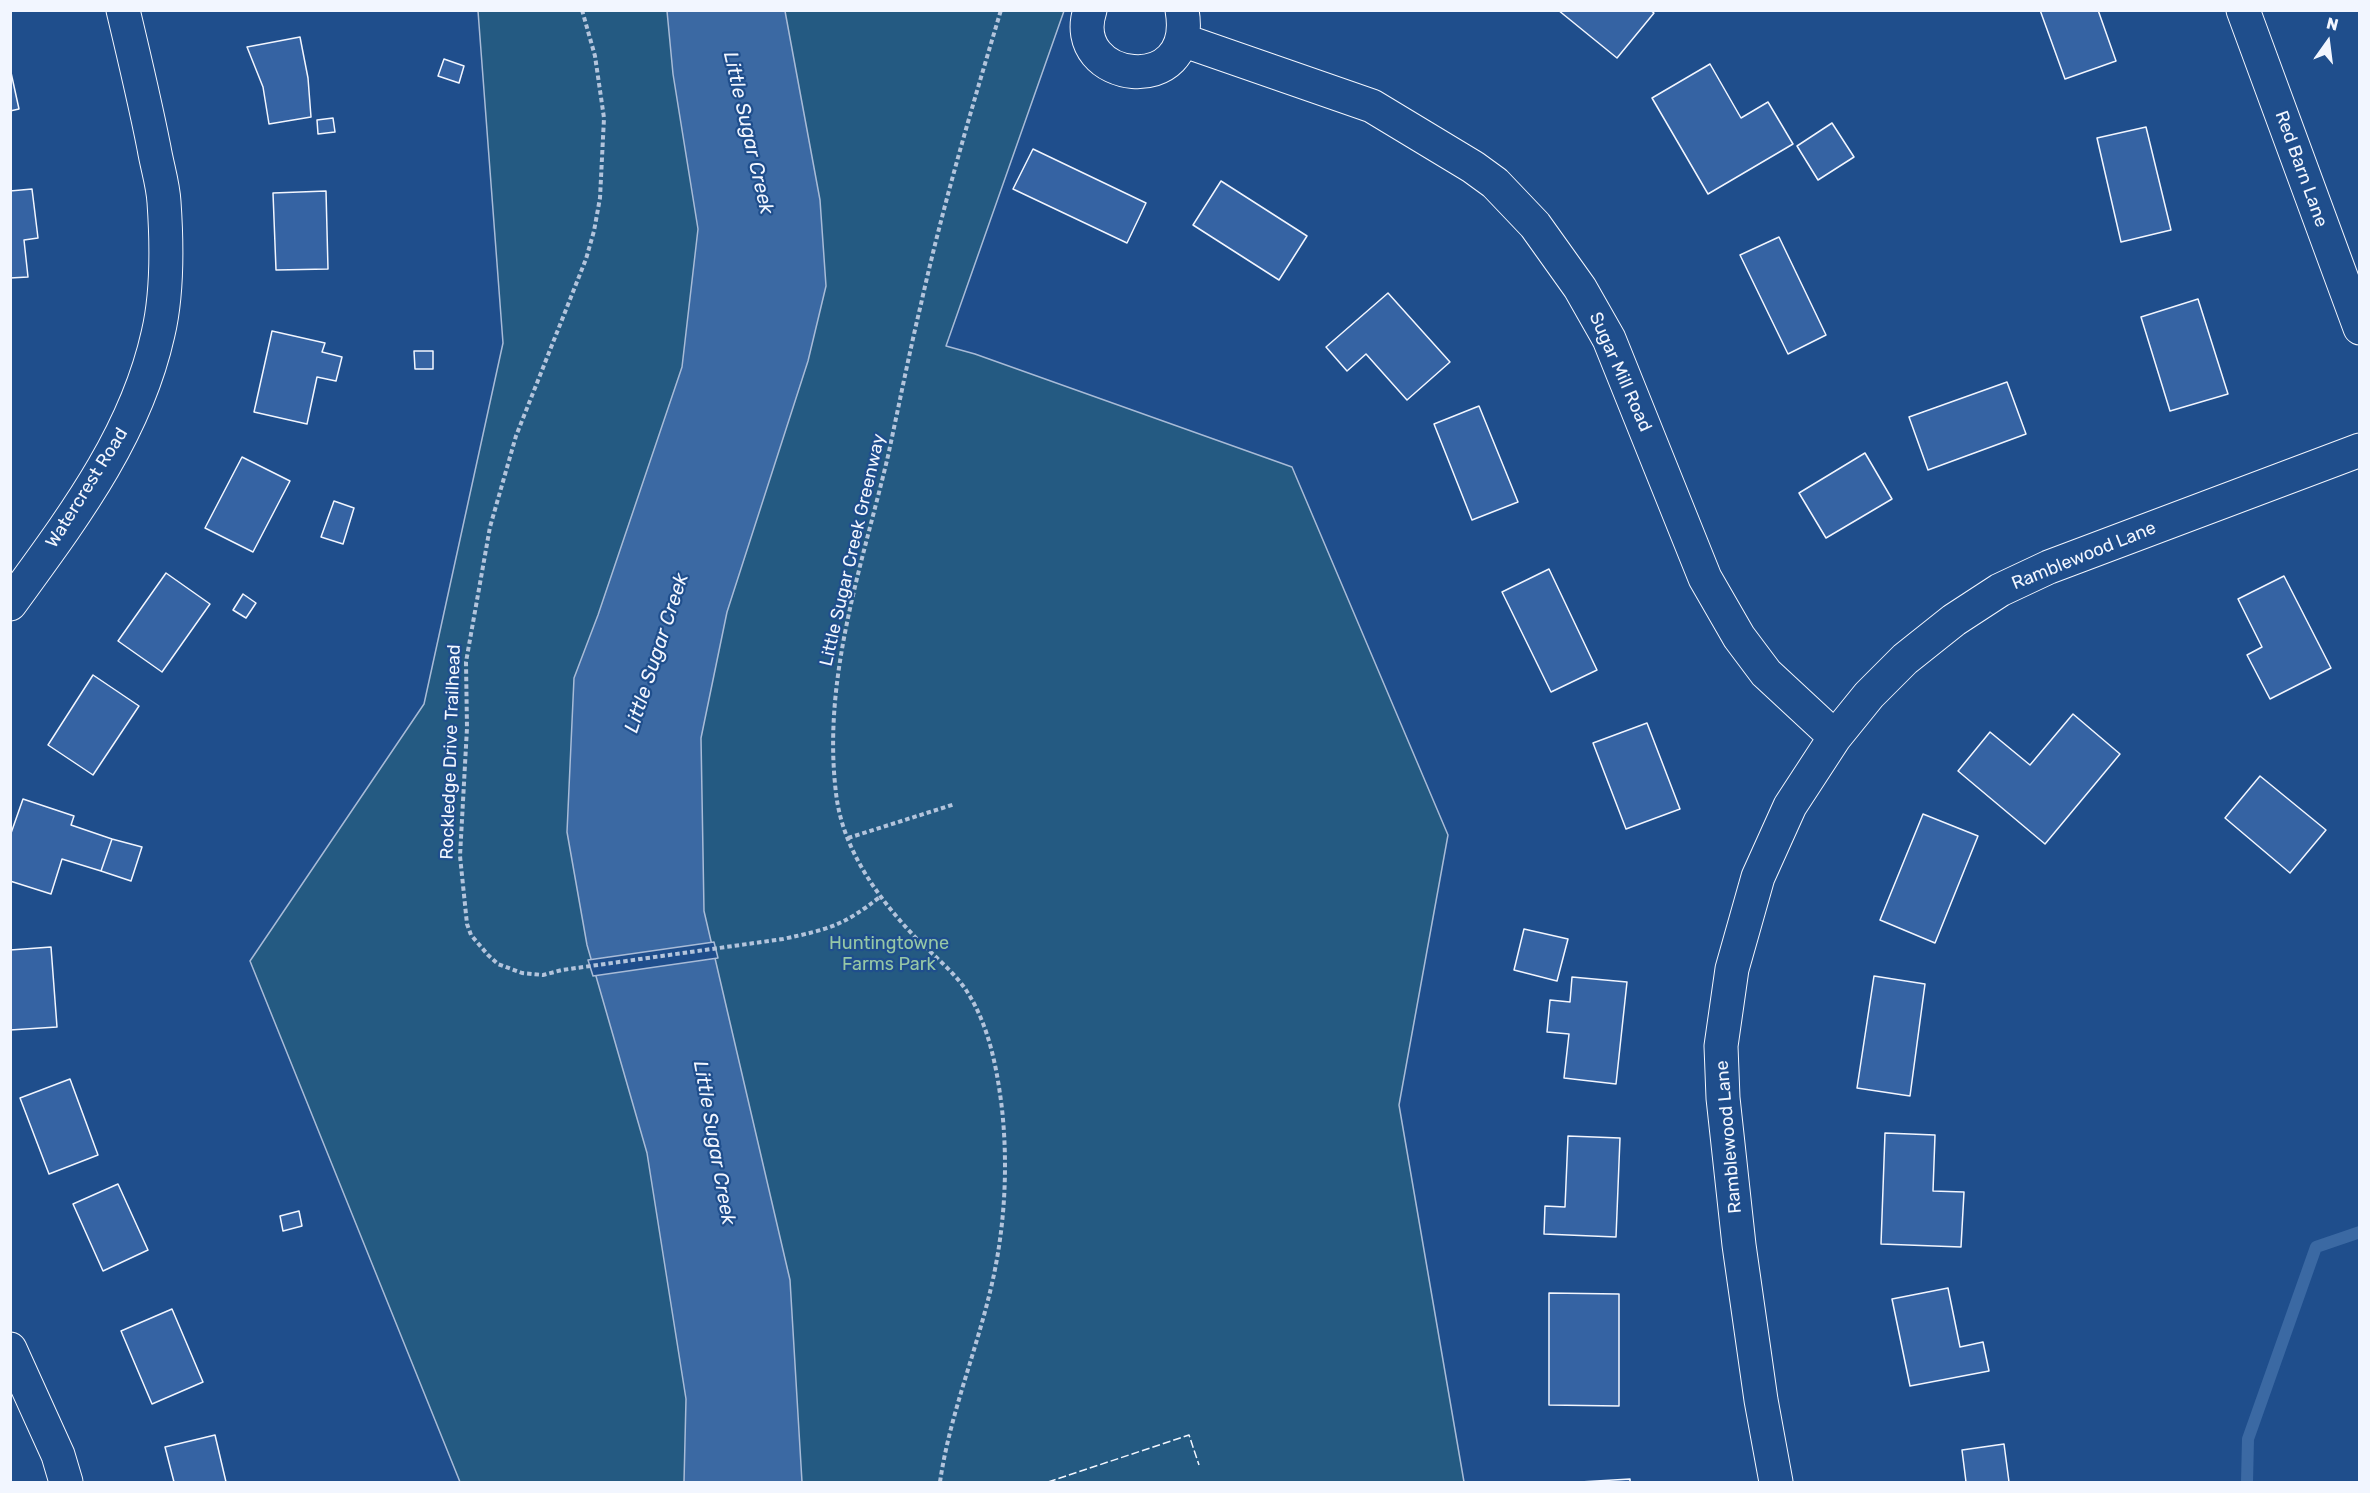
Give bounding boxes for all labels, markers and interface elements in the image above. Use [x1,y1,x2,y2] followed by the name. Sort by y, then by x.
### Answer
[2298,12,2358,72] north arrow
[2325,13,2340,35] text: N
[718,49,778,217] water label: Little Sugar Creek
[2270,108,2332,230] street label: Red Barn Lane
[1584,309,1656,435] street label: Sugar Mill Road
[41,424,133,552] street label: Watercrest Road
[816,432,890,668] street label: Little Sugar Creek Greenway
[2009,517,2159,595] street label: Ramblewood Lane
[620,570,694,736] water label: Little Sugar Creek
[436,644,466,860] street label: Rockledge Drive Trailhead
[829,933,949,976] park label: Huntingtowne Farms Park
[688,1059,740,1227] water label: Little Sugar Creek
[1712,1060,1746,1214] street label: Ramblewood Lane

